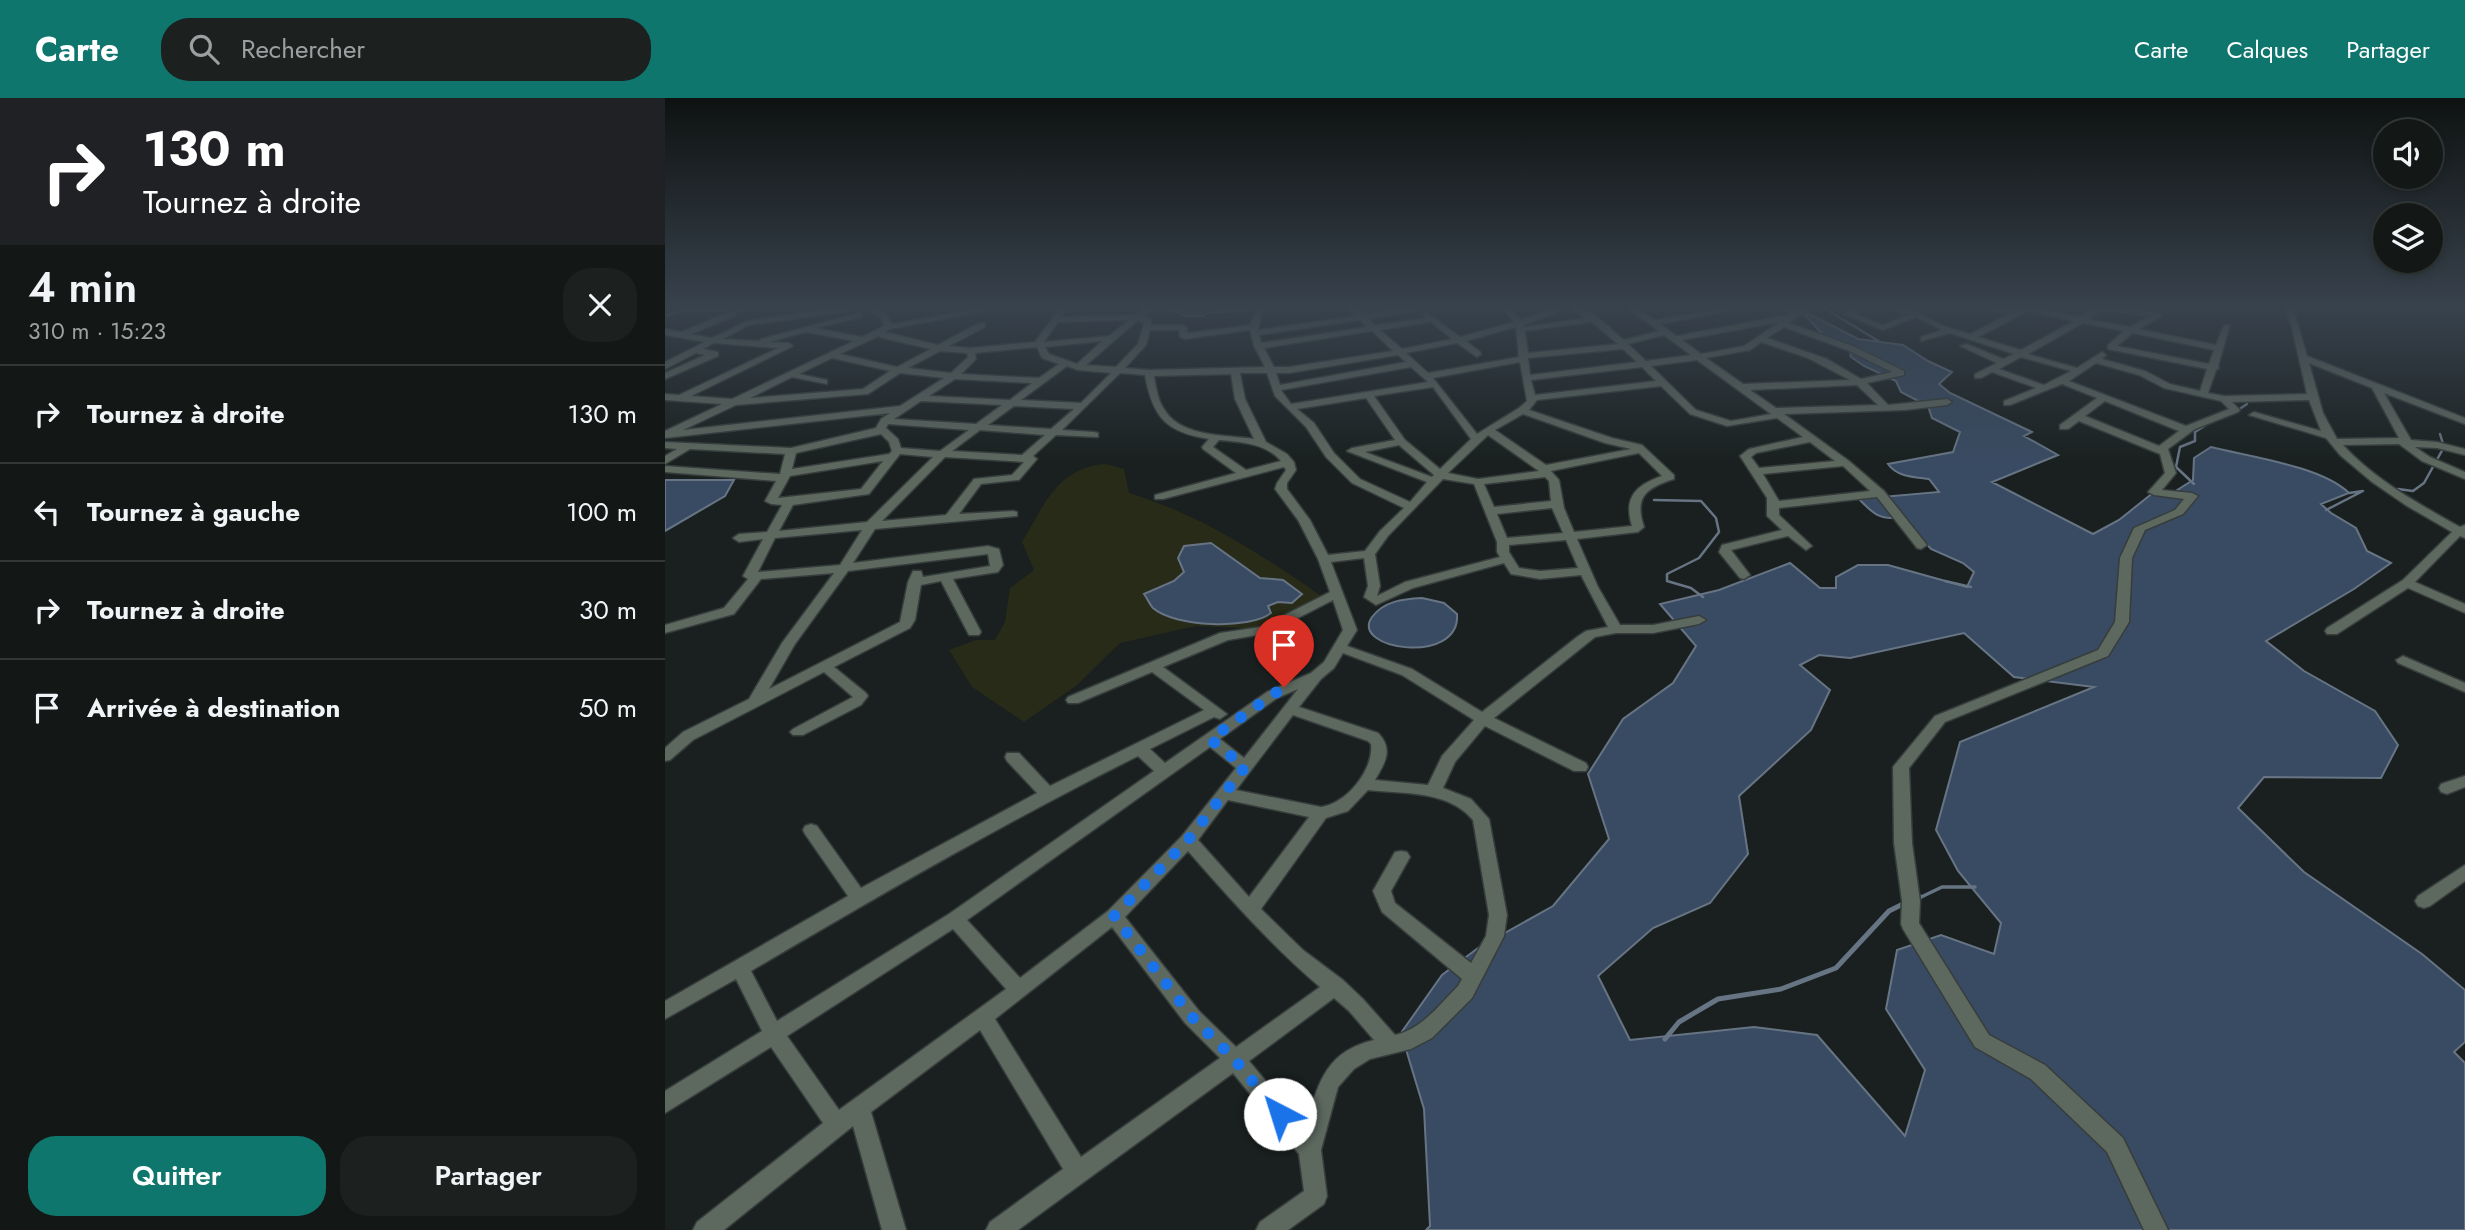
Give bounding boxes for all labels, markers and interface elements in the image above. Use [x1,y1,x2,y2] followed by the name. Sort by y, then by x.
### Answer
[161,18,651,81] search box
[35,26,119,73] text: Carte
[185,30,223,68] icon: search
[241,30,365,68] text: Rechercher
[2134,32,2188,67] text: Carte
[2226,32,2308,67] text: Calques
[2346,32,2430,67] text: Partager
[143,114,286,184] text: 130 m
[2373,119,2443,273] map controls
[2373,119,2443,189] button: sound
[28,126,119,217] icon: right
[143,179,361,225] text: Tournez à droite
[2373,203,2443,273] button: layers
[28,257,137,318] text: 4 min
[563,268,637,342] button: close
[28,314,166,348] text: 310 m · 15:23
[28,395,66,433] icon: right
[87,395,285,433] text: Tournez à droite
[567,395,637,433] text: 130 m
[28,493,66,531] icon: left
[87,493,300,531] text: Tournez à gauche
[566,493,637,531] text: 100 m
[28,591,66,629] icon: right
[87,591,285,629] text: Tournez à droite
[579,591,637,629] text: 30 m
[1254,615,1314,687] pin
[1265,626,1303,664] icon: arrive
[28,689,66,727] icon: arrive
[87,689,340,727] text: Arrivée à destination
[579,689,637,727] text: 50 m
[1243,1077,1317,1151] position arrow
[28,1136,326,1216] button: Quitter
[340,1136,637,1216] button: Partager

